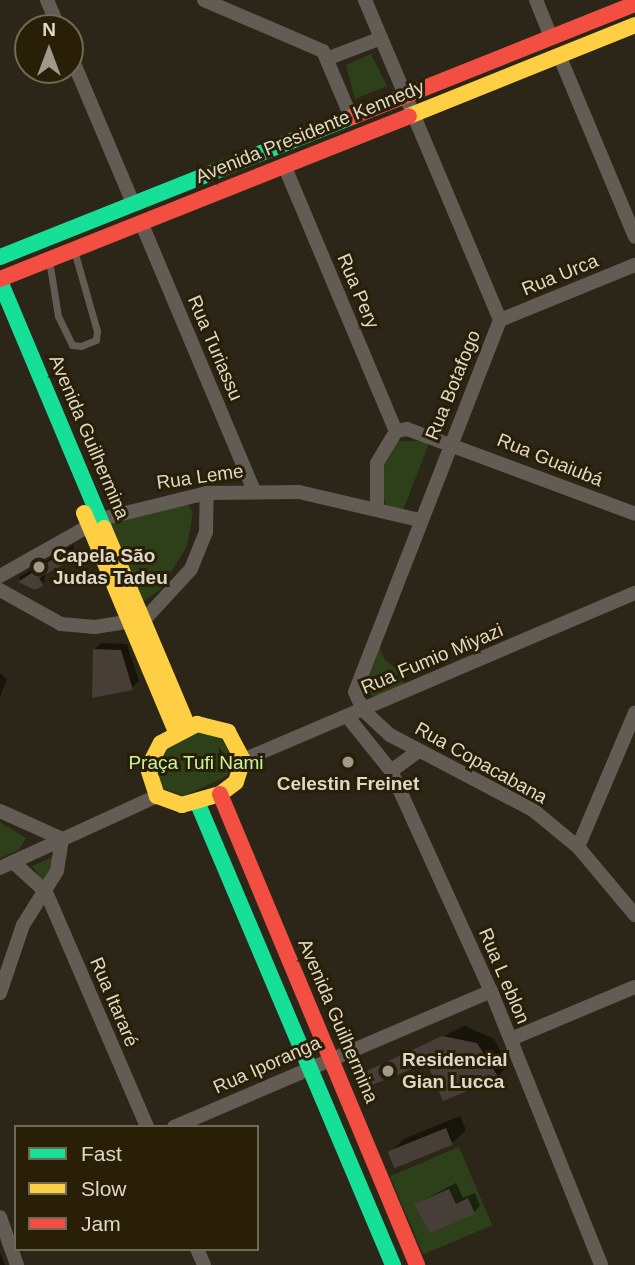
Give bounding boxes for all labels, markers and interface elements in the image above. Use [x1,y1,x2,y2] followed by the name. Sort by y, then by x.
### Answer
[14,14,84,84] north arrow
[42,19,56,40] text: N
[192,76,428,188] street label: Avenida Presidente Kennedy
[519,249,601,301] street label: Rua Urca
[332,250,384,332] street label: Rua Pery
[183,292,247,404] street label: Rua Turiassu
[421,327,485,443] street label: Rua Botafogo
[44,352,134,522] street label: Avenida Guilhermina
[494,428,606,492] street label: Rua Guaiubá
[155,460,245,494] street label: Rua Leme
[53,545,168,589] place label: Capela São Judas Tadeu
[31,559,47,575] marker: Capela São Judas Tadeu
[358,619,506,699] street label: Rua Fumio Miyazi
[411,717,551,809] street label: Rua Copacabana
[128,752,264,774] park label: Praça Tufi Nami
[340,754,356,770] marker: Celestin Freinet
[277,773,419,795] place label: Celestin Freinet
[473,924,535,1028] street label: Rua L eblon
[293,936,383,1106] street label: Avenida Guilhermina
[85,954,143,1050] street label: Rua Itararé
[210,1031,324,1099] street label: Rua Iporanga
[402,1049,508,1093] place label: Residencial Gian Lucca
[380,1063,396,1079] marker: Residencial Gian Lucca
[14,1125,259,1251] legend
[81,1142,122,1165] text: Fast
[81,1177,127,1200] text: Slow
[81,1212,121,1235] text: Jam

